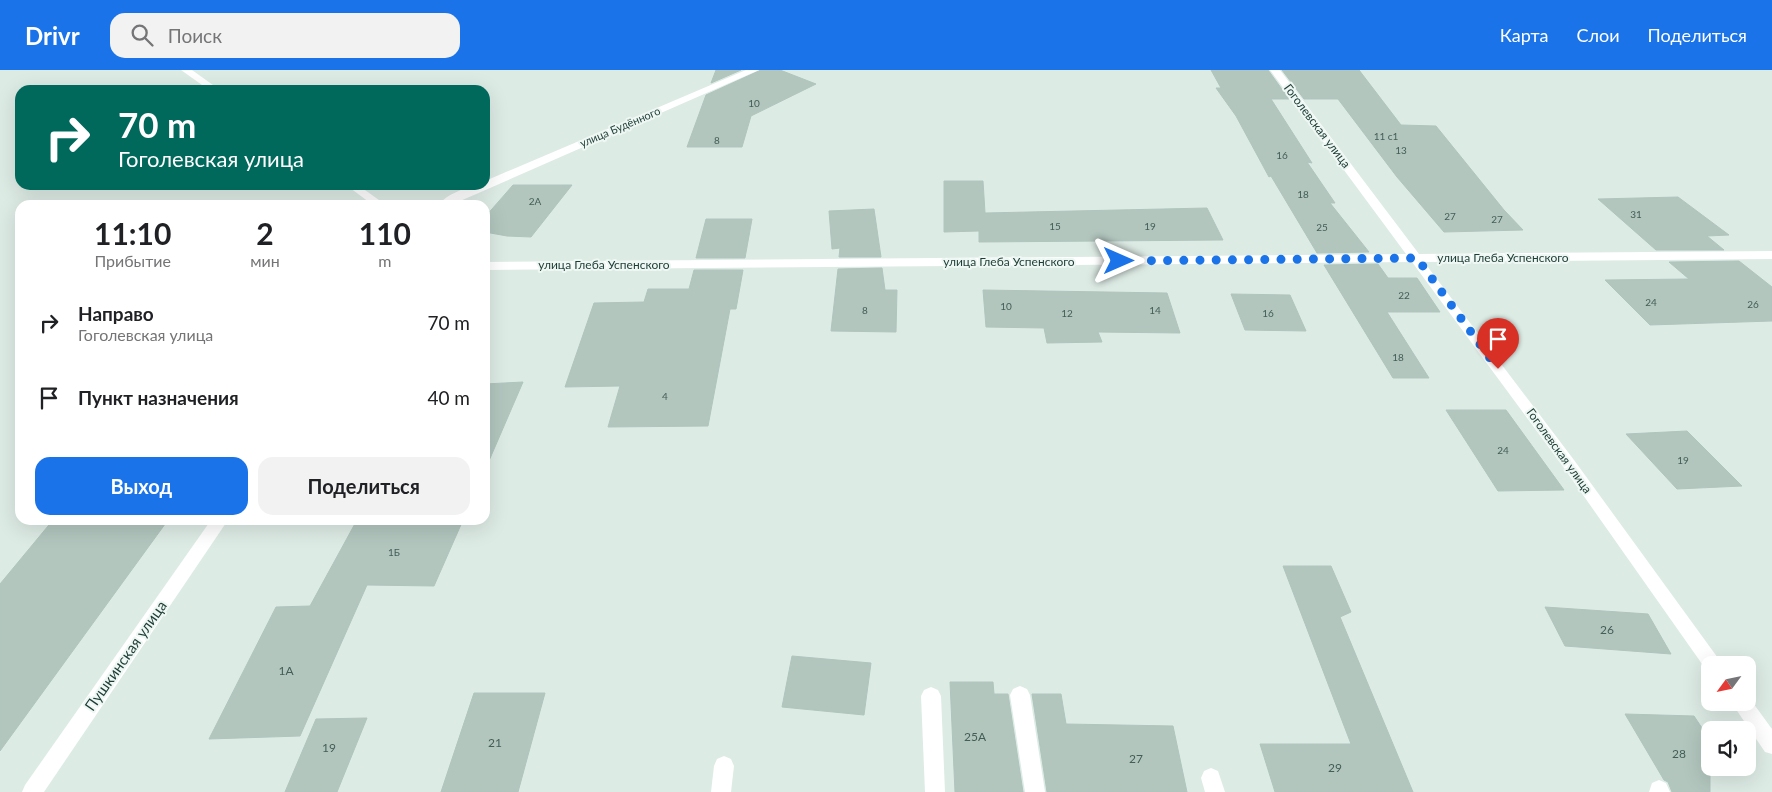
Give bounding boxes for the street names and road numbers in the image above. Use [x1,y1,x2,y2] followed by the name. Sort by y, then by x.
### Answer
[1281,81,1354,171] street label: Гоголевская улица
[578,104,662,149] street label: улица Будённого
[1437,250,1569,265] street label: улица Глеба Успенского
[943,254,1075,269] street label: улица Глеба Успенского
[538,257,670,272] street label: улица Глеба Успенского
[1524,405,1595,496] street label: Гоголевская улица
[80,597,170,714] street label: Пушкинская улица

